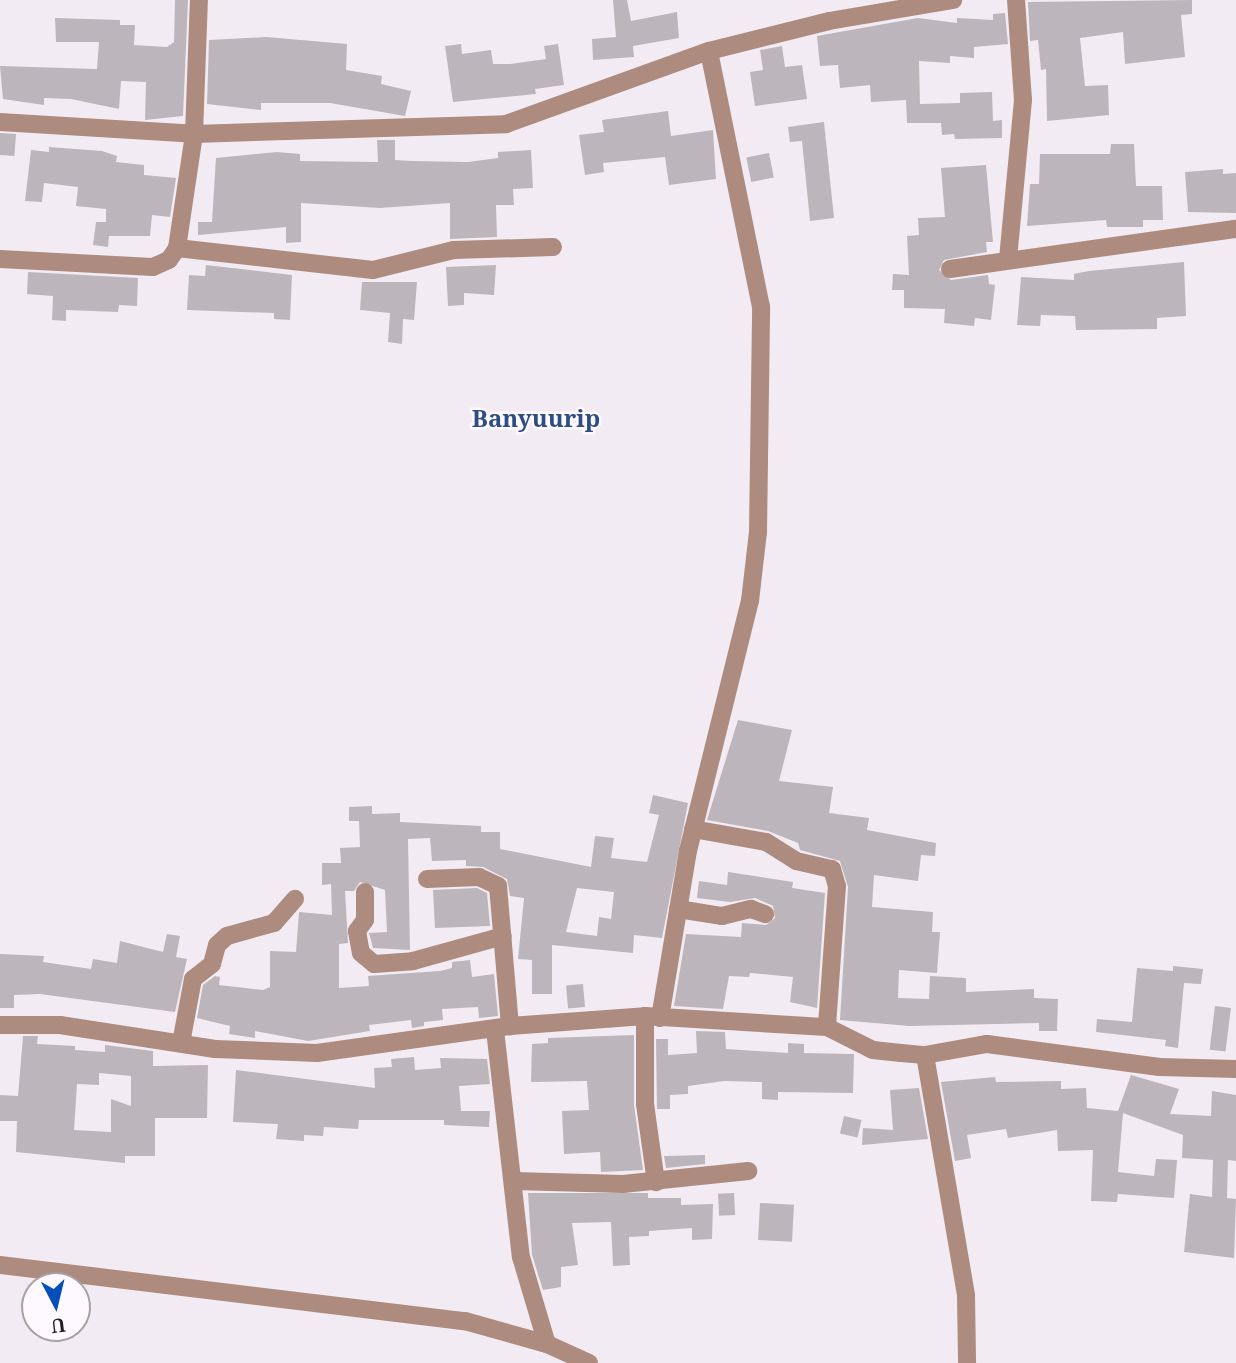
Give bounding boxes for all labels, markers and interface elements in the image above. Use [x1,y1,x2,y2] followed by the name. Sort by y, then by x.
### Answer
[472,404,600,432] district label: Banyuurip
[21,1272,91,1342] north arrow
[50,1312,67,1340] text: U

